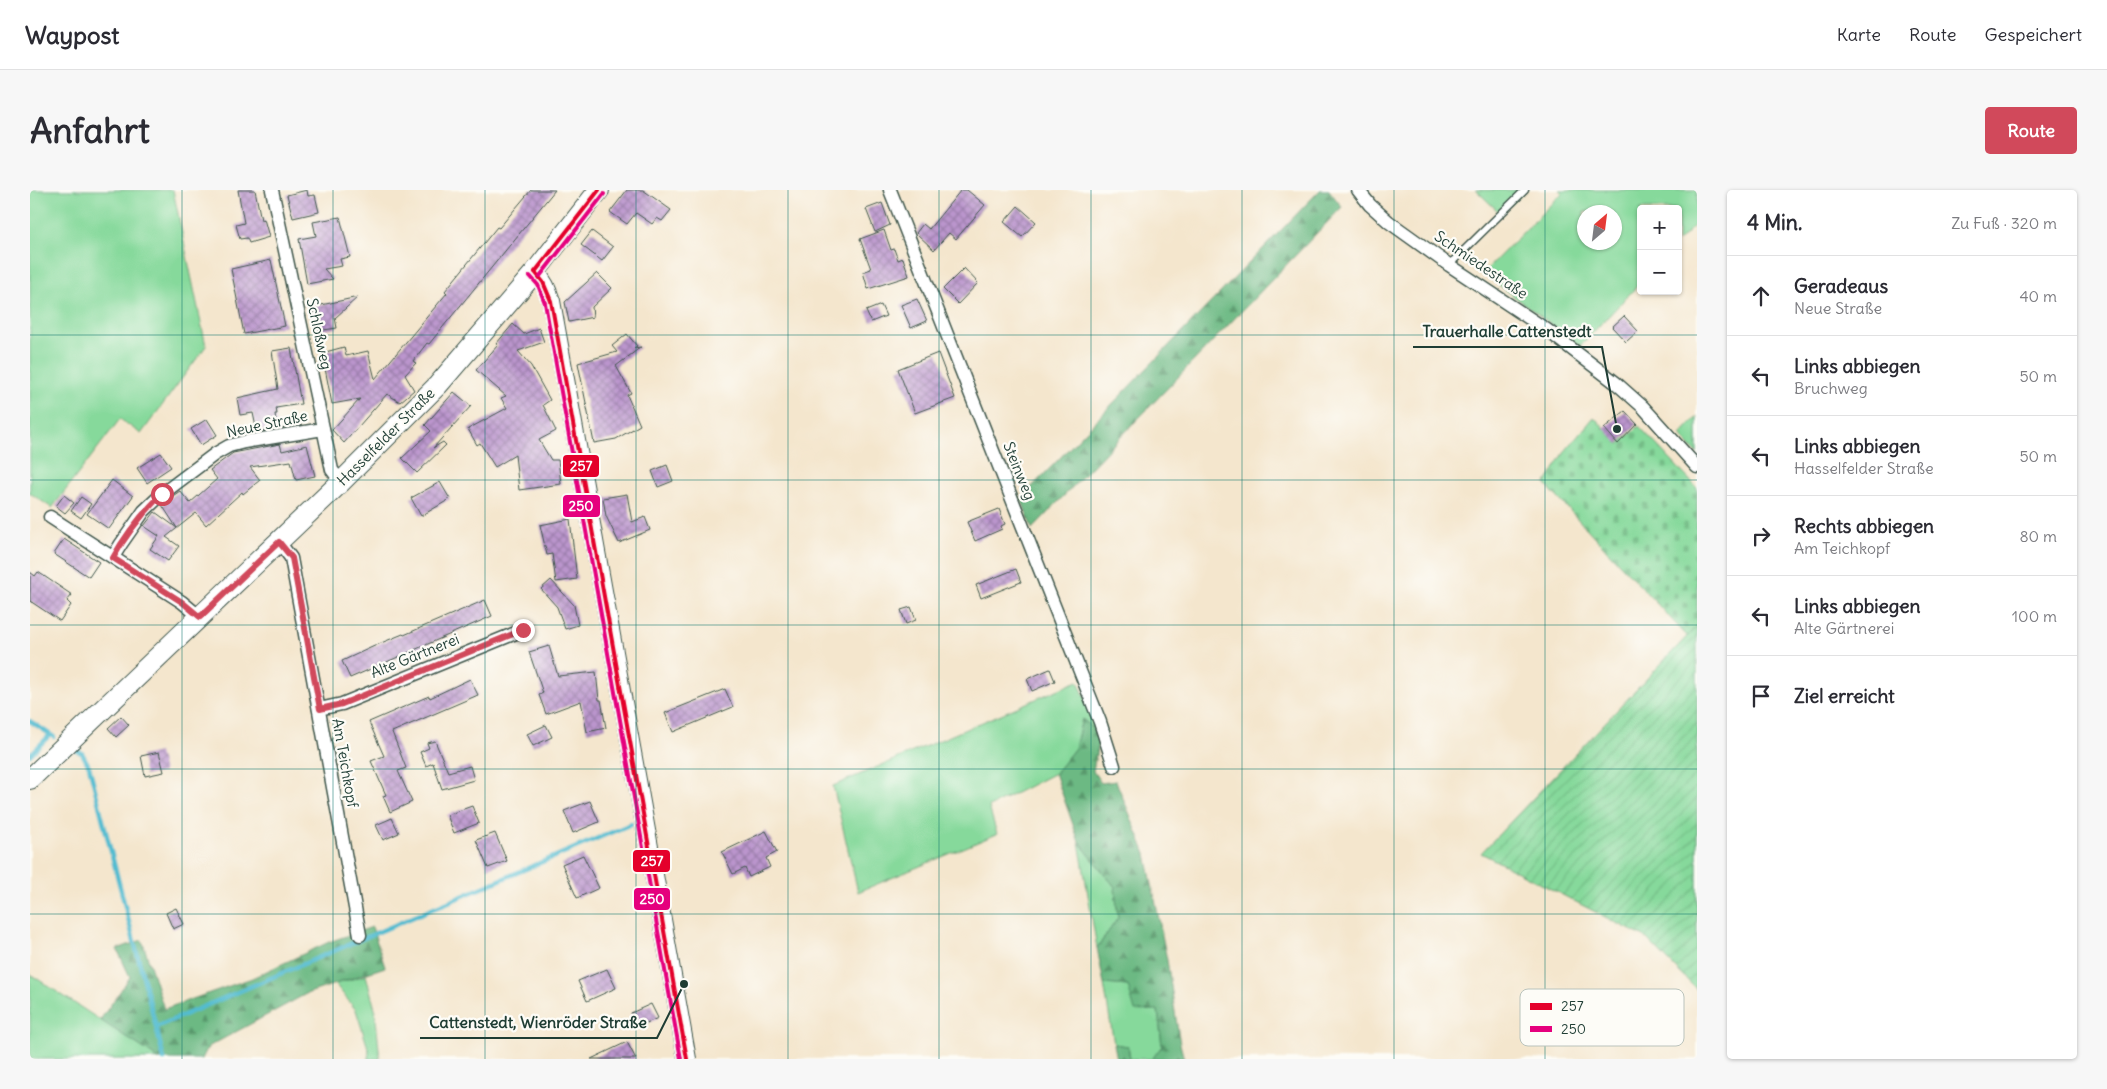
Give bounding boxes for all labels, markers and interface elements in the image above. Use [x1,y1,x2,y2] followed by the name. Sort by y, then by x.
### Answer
[25,20,119,50] text: Waypost
[1837,23,1881,46] text: Karte
[1909,23,1956,46] text: Route
[1984,23,2082,46] text: Gespeichert
[1985,107,2077,154] button: Route
[30,108,150,152] text: Anfahrt
[1577,205,1622,250] north arrow
[1637,205,1682,295] map controls
[1637,205,1682,250] button: +
[1747,209,1802,236] text: 4 Min.
[1951,213,2057,233] text: Zu Fuß · 320 m
[1431,226,1532,303] street label: Schmiedestraße
[1637,250,1682,295] button: −
[1794,274,1888,298] text: Geradeaus
[1747,282,1775,310] icon: ahead
[2019,286,2057,306] text: 40 m
[303,296,336,371] street label: Schloßweg
[1794,298,1882,318] text: Neue Straße
[1413,316,1602,347] callout: Trauerhalle Cattenstedt
[1422,321,1592,341] text: Trauerhalle Cattenstedt
[1794,354,1921,378] text: Links abbiegen
[1747,362,1775,390] icon: left
[2019,366,2057,386] text: 50 m
[1794,378,1868,398] text: Bruchweg
[333,384,439,490] street label: Hasselfelder Straße
[225,406,309,441] street label: Neue Straße
[1794,434,1921,458] text: Links abbiegen
[999,439,1040,503] street label: Steinweg
[1747,442,1775,470] icon: left
[2019,446,2057,466] text: 50 m
[562,454,600,478] line badge: 257
[570,457,592,475] text: 257
[1794,458,1934,478] text: Hasselfelder Straße
[151,483,174,506] route start
[562,494,601,518] line badge: 250
[569,497,593,515] text: 250
[1794,514,1934,538] text: Rechts abbiegen
[1747,522,1775,550] icon: right
[2019,526,2057,546] text: 80 m
[1794,538,1890,558] text: Am Teichkopf
[1794,594,1921,618] text: Links abbiegen
[1747,602,1775,630] icon: left
[2012,606,2057,626] text: 100 m
[1794,618,1894,638] text: Alte Gärtnerei
[512,619,535,642] route end
[368,629,462,682] street label: Alte Gärtnerei
[1747,682,1775,710] icon: arrive
[1794,684,1895,708] text: Ziel erreicht
[328,717,363,810] street label: Am Teichkopf
[632,849,671,873] line badge: 257
[641,852,663,870] text: 257
[633,887,671,911] line badge: 250
[640,890,664,908] text: 250
[1520,989,1684,1046] legend
[1561,997,1584,1015] text: 257
[420,1007,657,1038] callout: Cattenstedt, Wienröder Straße
[429,1012,647,1032] text: Cattenstedt, Wienröder Straße
[1561,1020,1586,1038] text: 250

